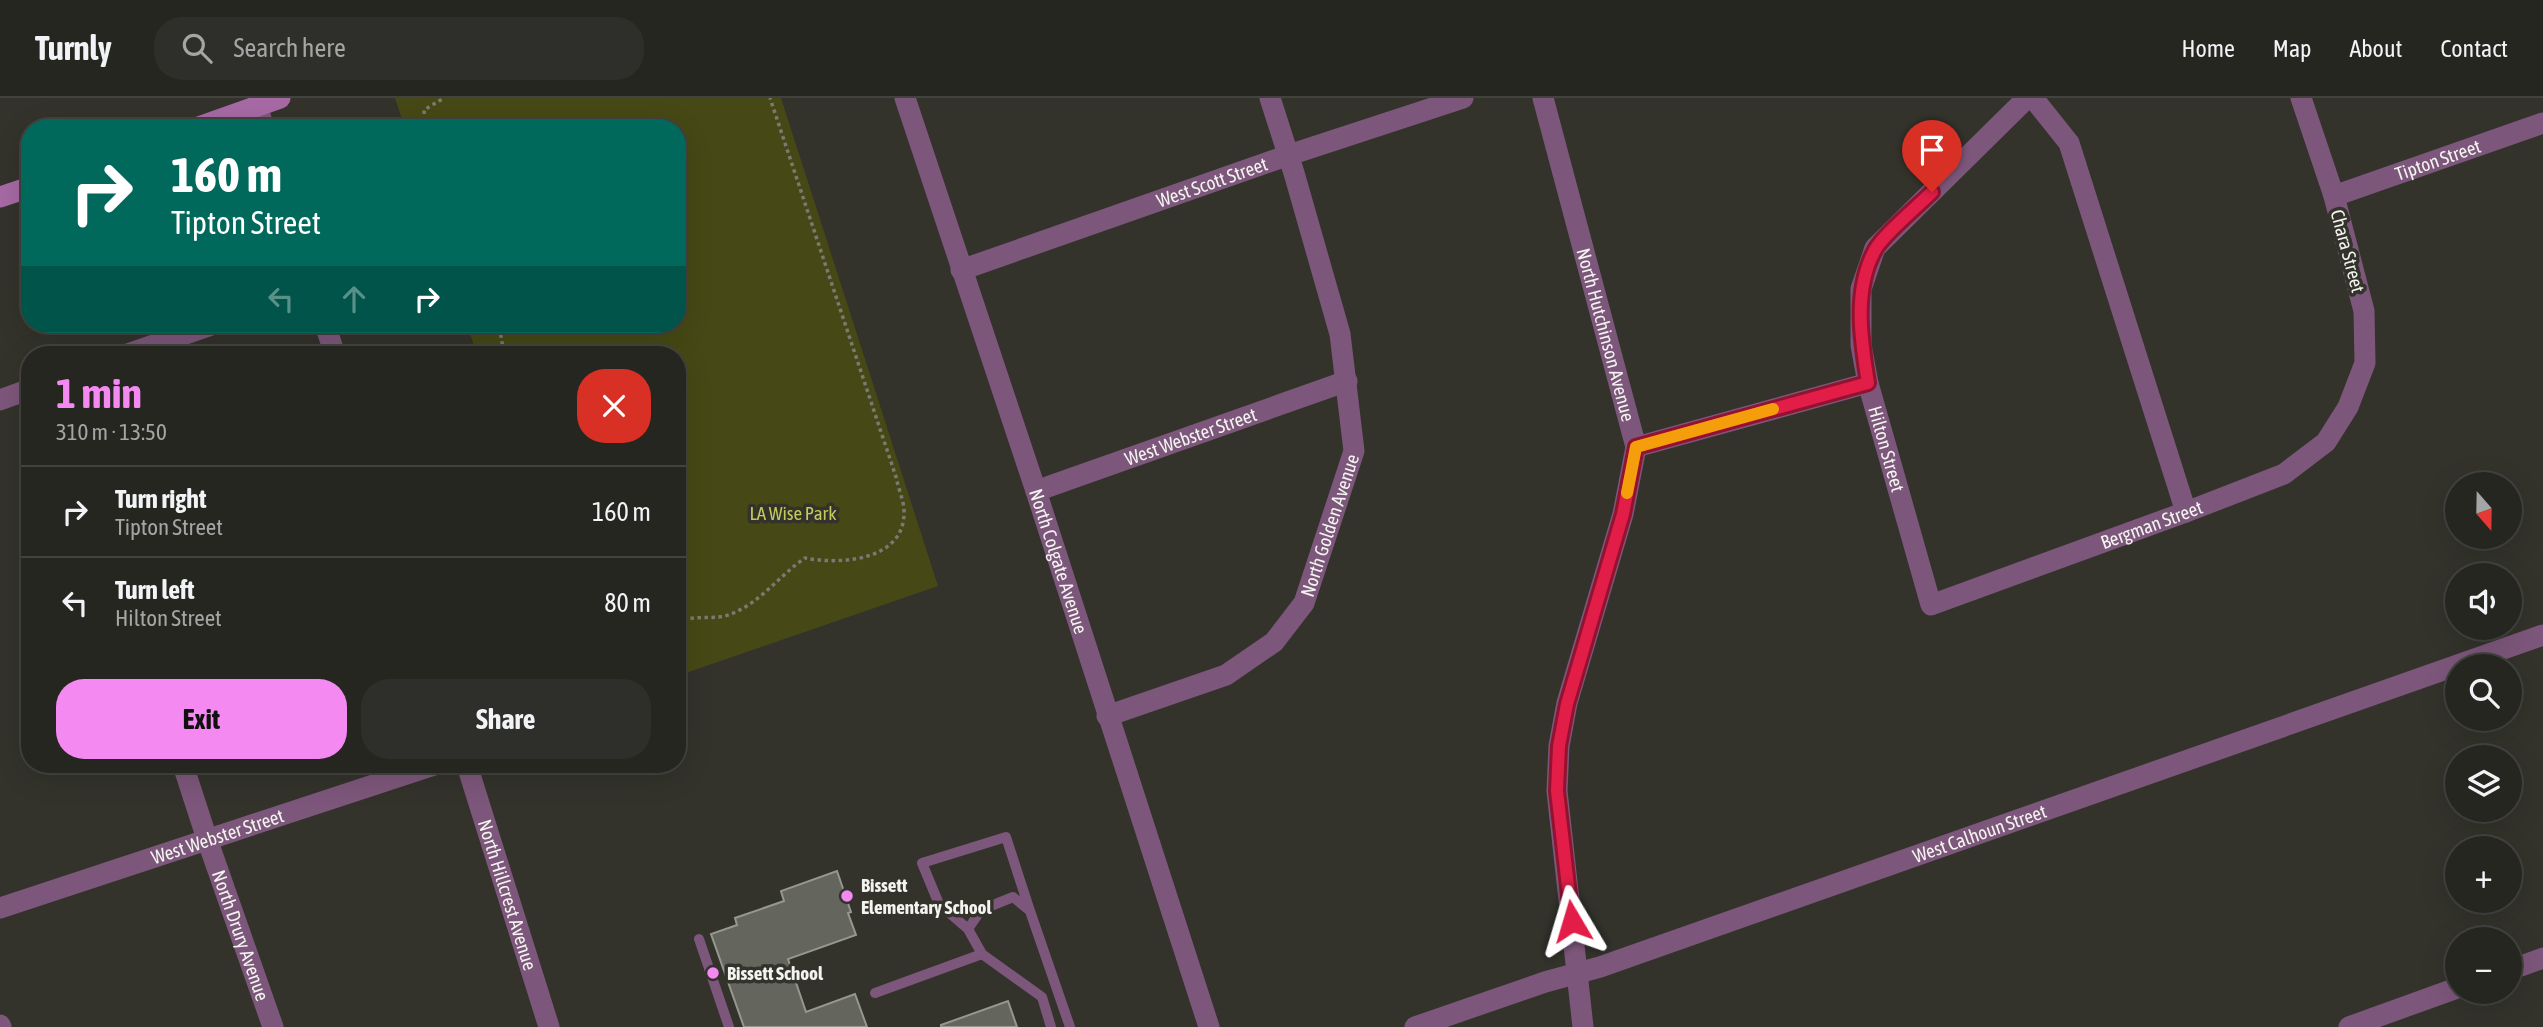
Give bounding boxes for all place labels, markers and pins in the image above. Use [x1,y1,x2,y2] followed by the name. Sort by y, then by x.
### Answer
[1902,120,1962,192] pin
[861,874,993,918] place label: Bissett Elementary School
[839,888,855,904] marker: Bissett Elementary School
[727,962,824,984] place label: Bissett School
[705,965,721,981] marker: Bissett School

